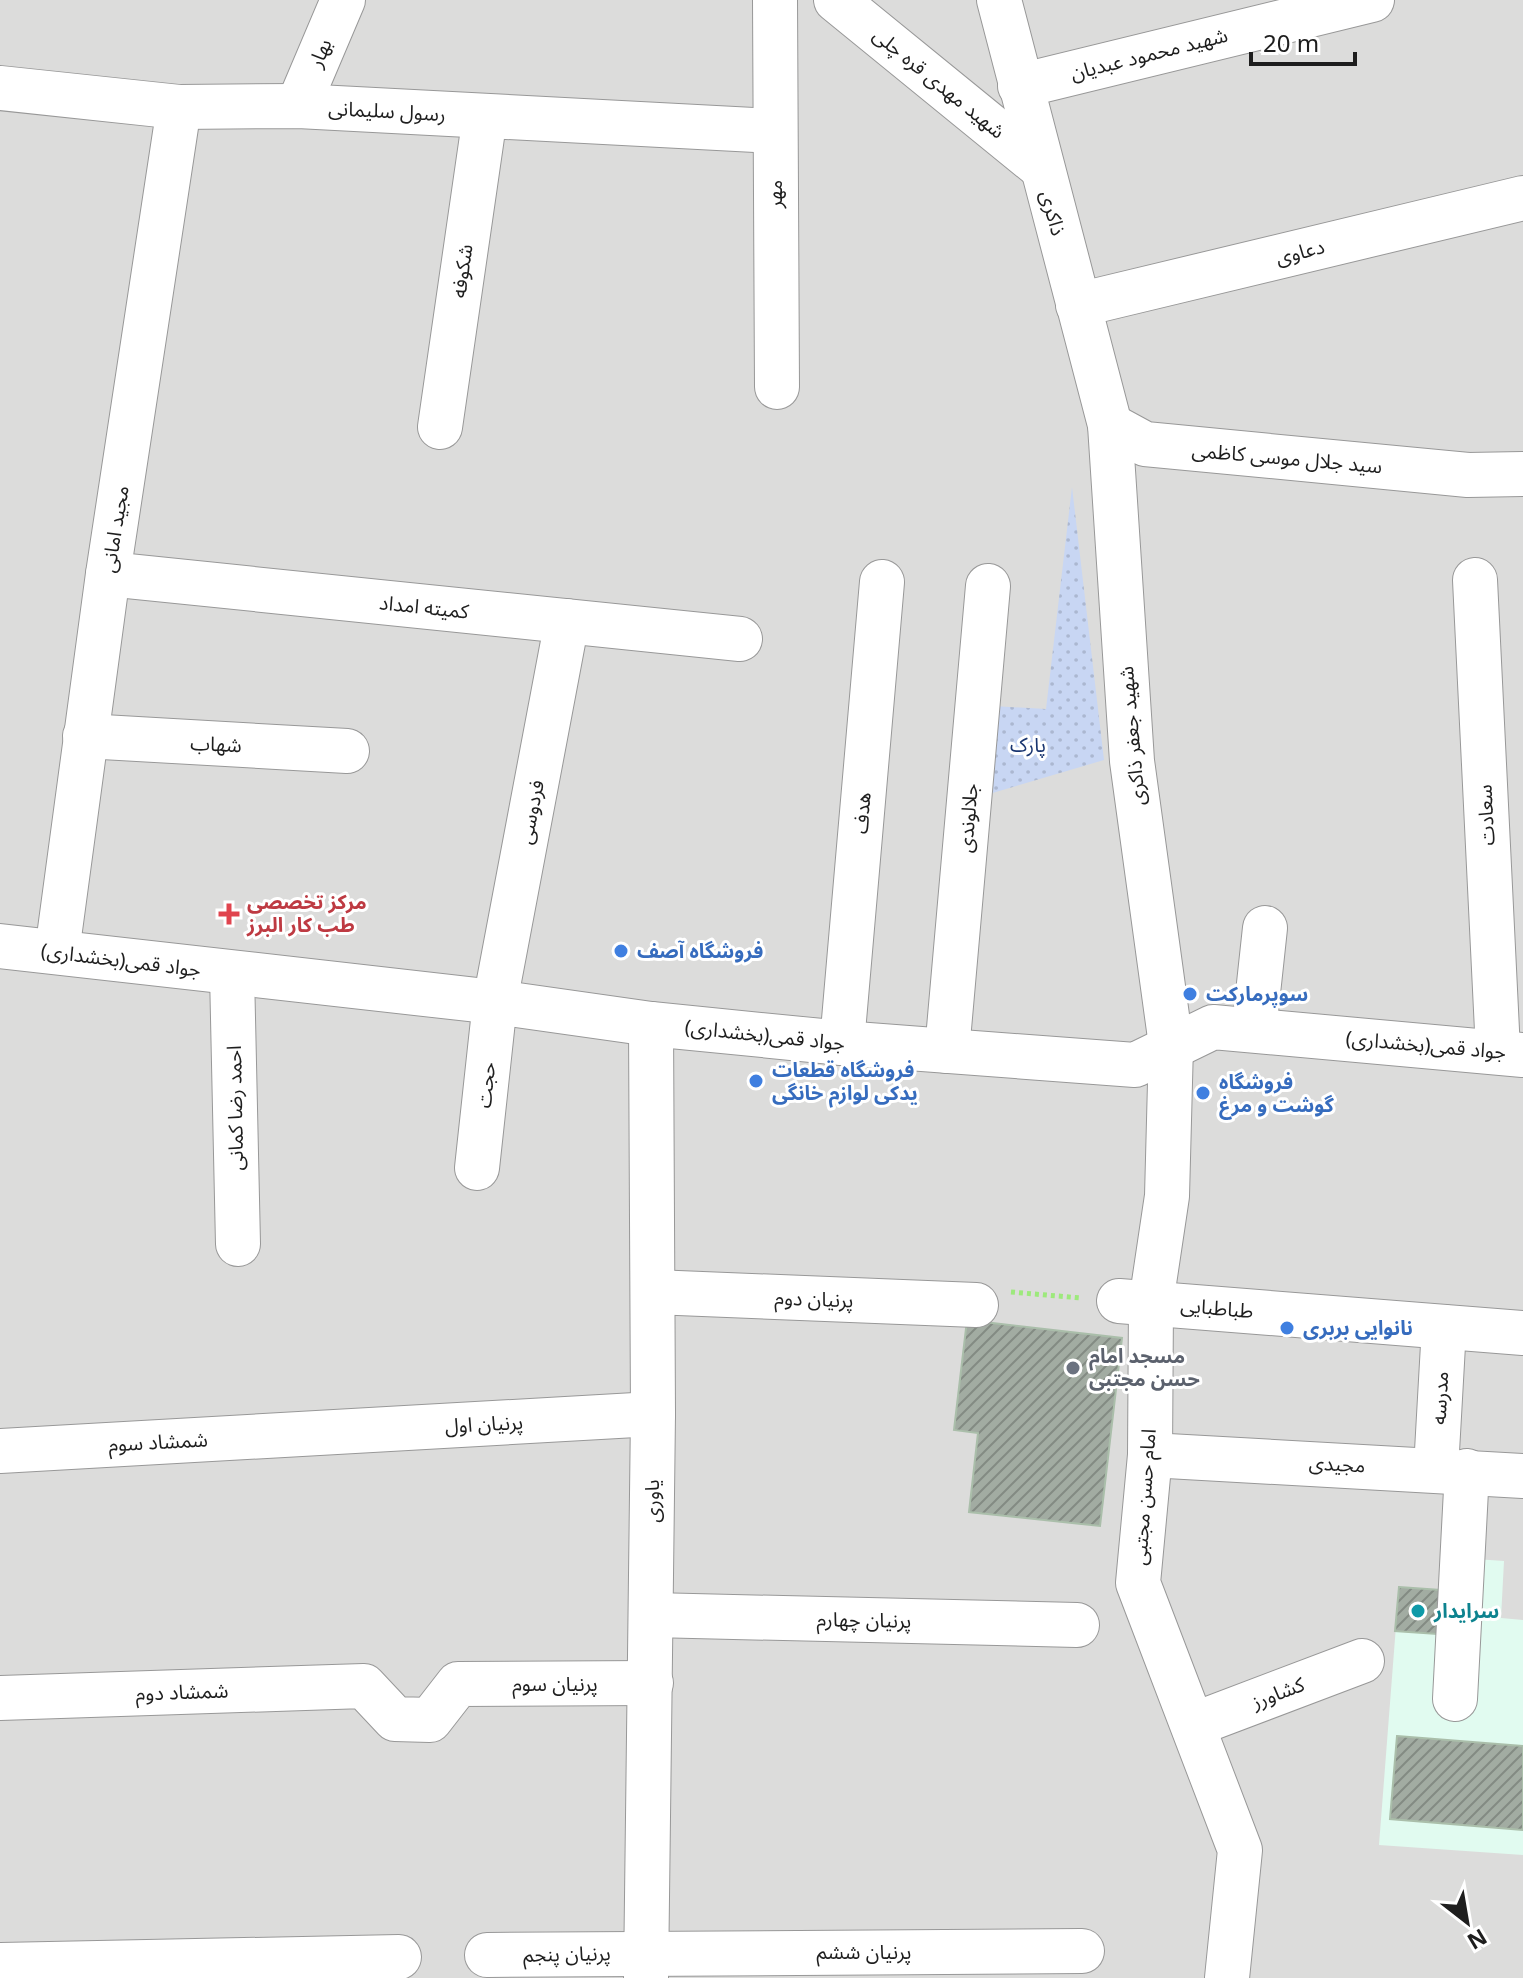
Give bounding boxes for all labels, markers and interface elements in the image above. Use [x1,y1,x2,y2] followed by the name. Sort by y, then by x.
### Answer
[1251,16,1355,66] scale bar
[868,21,1011,144] street label: شهید مهدی قره چلی
[1067,21,1230,86] street label: شهید محمود عبدیان
[1263,26,1319,59] text: 20 m
[301,34,338,72] street label: بهار
[328,94,446,127] street label: رسول سلیمانی
[761,180,788,209] street label: مهر
[1035,187,1072,238] street label: ذاکری
[1273,232,1327,271] street label: دعاوی
[444,242,479,300] street label: شکوفه
[1191,436,1383,479] street label: سید جلال موسی کاظمی
[94,483,135,574] street label: مجید امانی
[378,588,471,625] street label: کمیته امداد
[1112,665,1151,807] street label: شهید جعفر ذاکری
[190,729,242,758] street label: شهاب
[1010,731,1046,758] park label: پارک
[511,777,550,846] street label: فردوسی
[951,782,984,854] street label: جلالوندی
[1470,784,1501,846] street label: سعادت
[846,791,877,835] street label: هدف
[246,888,367,938] place label: مرکز تخصصی طب کار البرز
[218,903,240,925] marker: مرکز تخصصی طب کار البرز
[40,936,203,983] street label: جواد قمی(بخشداری)
[637,937,763,964] place label: فروشگاه آصف
[612,942,630,960] marker: فروشگاه آصف
[1206,980,1308,1008] place label: سوپرمارکت
[1181,985,1199,1003] marker: سوپرمارکت
[684,1013,847,1056] street label: جواد قمی(بخشداری)
[1345,1024,1507,1065] street label: جواد قمی(بخشداری)
[220,1045,249,1171] street label: احمد رضا کمانی
[772,1056,918,1108] place label: فروشگاه قطعات یدکی لوازم خانگی
[470,1060,501,1109] street label: حجت
[1219,1068,1335,1120] place label: فروشگاه گوشت و مرغ
[747,1072,765,1090] marker: فروشگاه قطعات یدکی لوازم خانگی
[1194,1084,1212,1102] marker: فروشگاه گوشت و مرغ
[774,1284,854,1315] street label: پرنیان دوم
[1179,1291,1255,1324] street label: طباطبایی
[1303,1314,1413,1341] place label: نانوایی بربری
[1278,1319,1296,1337] marker: نانوایی بربری
[1089,1342,1200,1392] place label: مسجد امام حسن مجتبی
[1064,1359,1082,1377] marker: مسجد امام حسن مجتبی
[1425,1371,1454,1425] street label: مدرسه
[444,1408,524,1439] street label: پرنیان اول
[108,1425,209,1460] street label: شمشاد سوم
[1125,1428,1164,1566] street label: امام حسن مجتبی
[1308,1449,1366,1478] street label: مجیدی
[638,1479,665,1523] street label: یاوری
[1433,1597,1499,1624] place label: سرایدار
[1409,1602,1427,1620] marker: سرایدار
[816,1605,912,1636] street label: پرنیان چهارم
[512,1670,598,1699] street label: پرنیان سوم
[1247,1670,1309,1715] street label: کشاورز
[135,1676,229,1709] street label: شمشاد دوم
[1427,1882,1507,1962] north arrow
[1462,1923,1493,1957] text: N
[817,1938,911,1967] street label: پرنیان ششم
[523,1939,611,1970] street label: پرنیان پنجم

